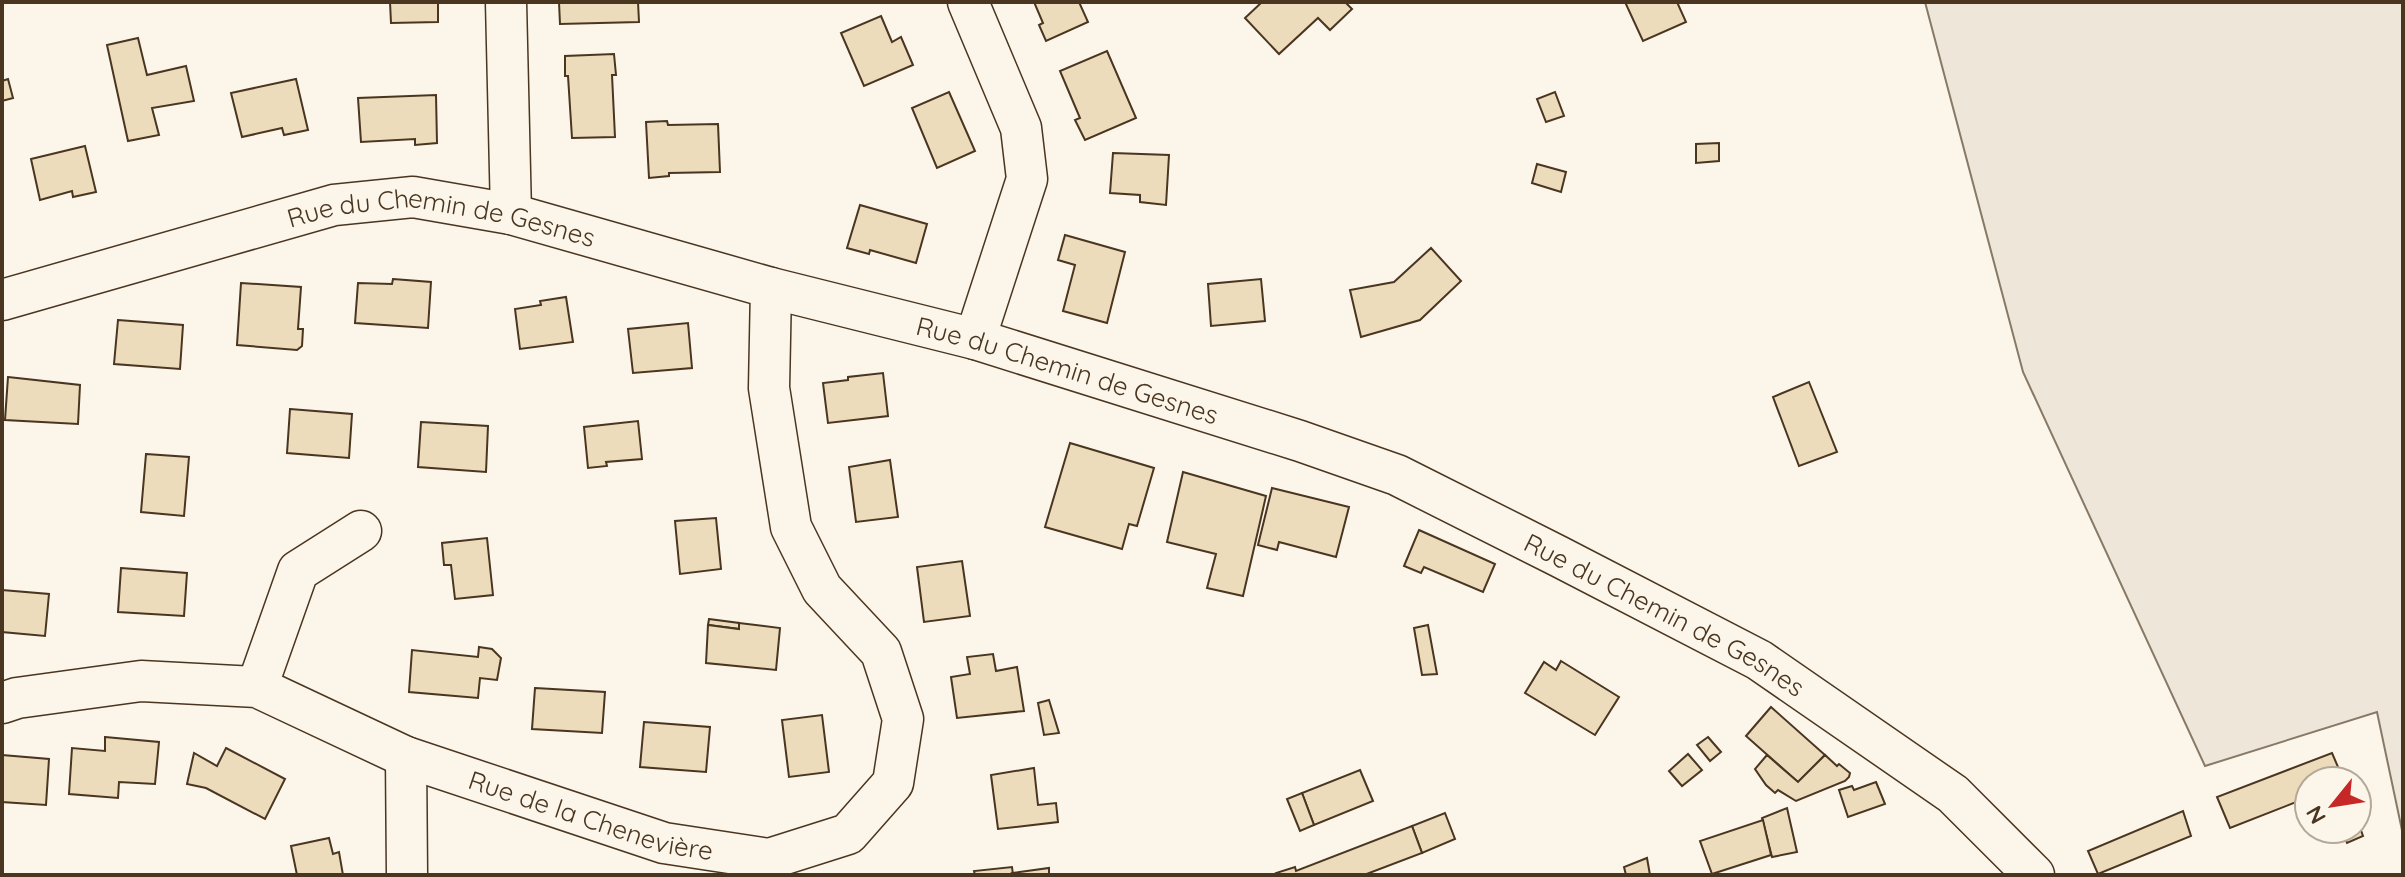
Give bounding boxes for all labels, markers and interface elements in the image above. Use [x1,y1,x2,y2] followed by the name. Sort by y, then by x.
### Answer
[283,180,599,254] street label: Rue du Chemin de Gesnes
[913,308,1223,431] street label: Rue du Chemin de Gesnes
[1519,525,1811,703] street label: Rue du Chemin de Gesnes
[464,763,715,867] street label: Rue de la Chenevière
[2293,765,2373,845] north arrow
[2300,801,2332,829] text: N

